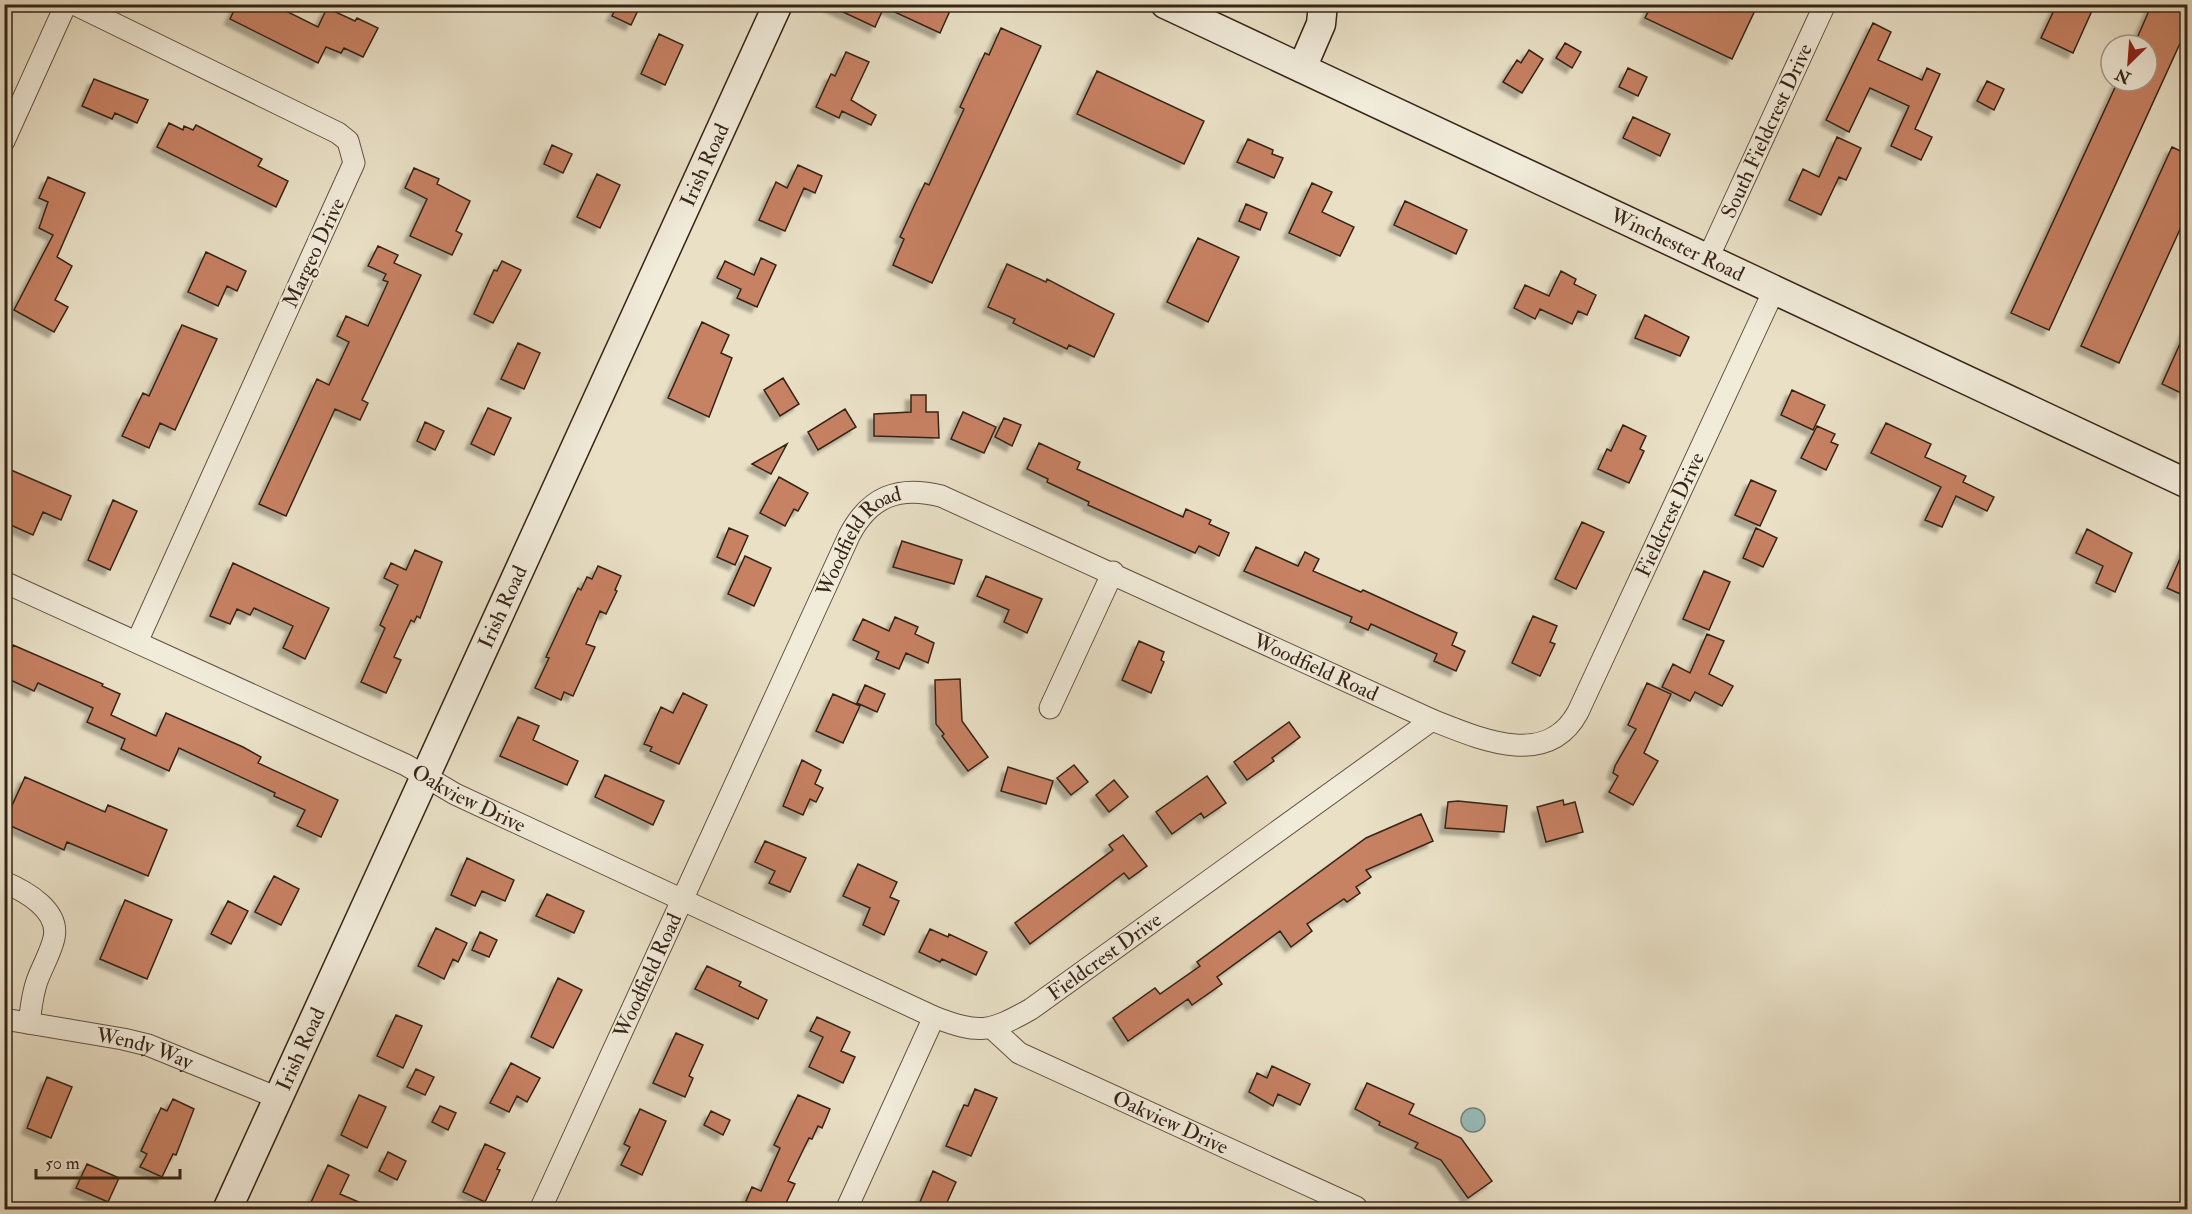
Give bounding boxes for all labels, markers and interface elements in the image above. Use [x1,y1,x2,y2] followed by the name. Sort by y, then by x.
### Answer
[2099,33,2159,93] north arrow
[1715,39,1819,222] street label: South Fieldcrest Drive
[2112,63,2135,88] text: N
[674,118,735,211] street label: Irish Road
[277,193,351,312] street label: Margeo Drive
[1605,201,1749,288] street label: Winchester Road
[1629,448,1710,581] street label: Fieldcrest Drive
[809,480,904,601] street label: Woodfield Road
[472,561,533,653] street label: Irish Road
[1248,626,1383,707] street label: Woodfield Road
[407,758,530,839] street label: Oakview Drive
[1042,906,1167,1007] street label: Fieldcrest Drive
[607,908,688,1043] street label: Woodfield Road
[270,1003,331,1095] street label: Irish Road
[93,1021,198,1076] street label: Wendy Way
[1108,1084,1233,1161] street label: Oakview Drive
[36,1142,180,1180] scale bar
[45,1152,80,1175] text: 50 m

